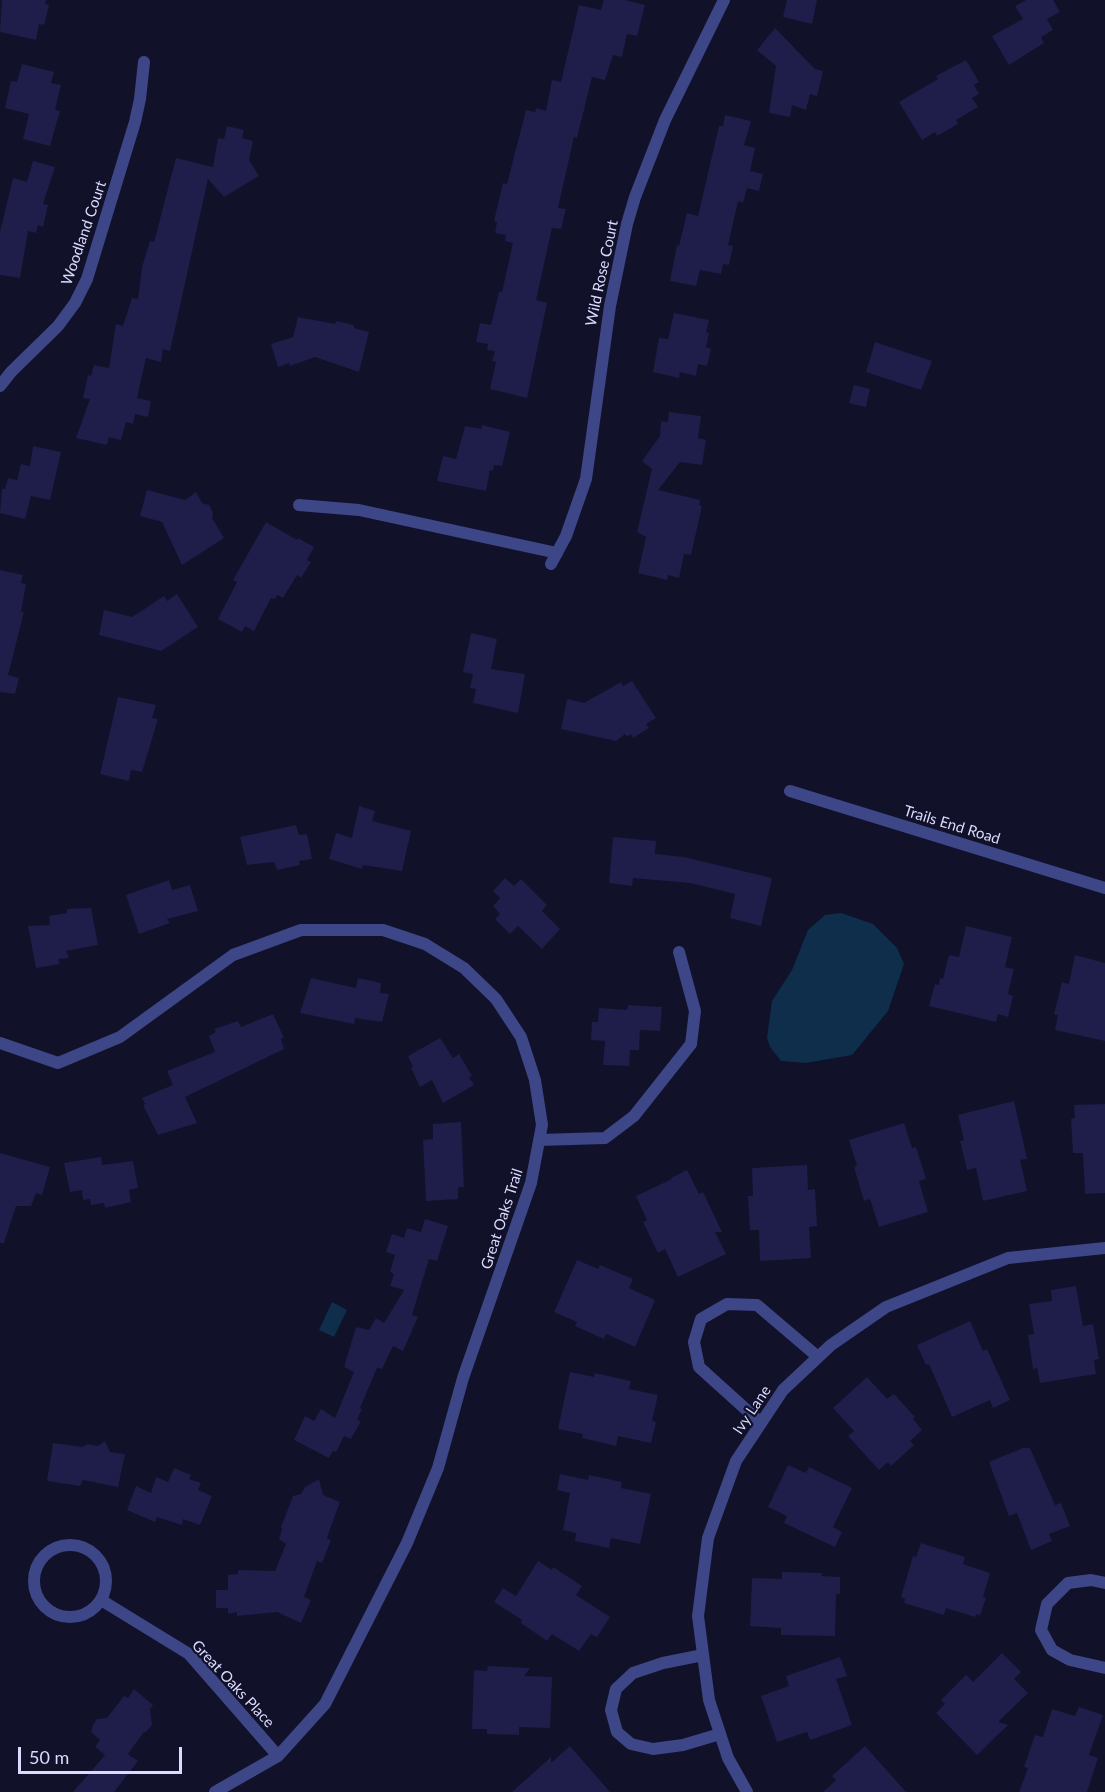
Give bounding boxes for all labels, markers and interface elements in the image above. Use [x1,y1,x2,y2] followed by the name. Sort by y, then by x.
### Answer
[58,178,110,288] street label: Woodland Court
[582,218,622,328] street label: Wild Rose Court
[902,802,1002,848] street label: Trails End Road
[477,1166,527,1272] street label: Great Oaks Trail
[729,1382,775,1438] street label: Ivy Lane
[188,1637,278,1731] street label: Great Oaks Place
[21,1735,184,1773] scale bar
[29,1746,69,1768] text: 50 m

